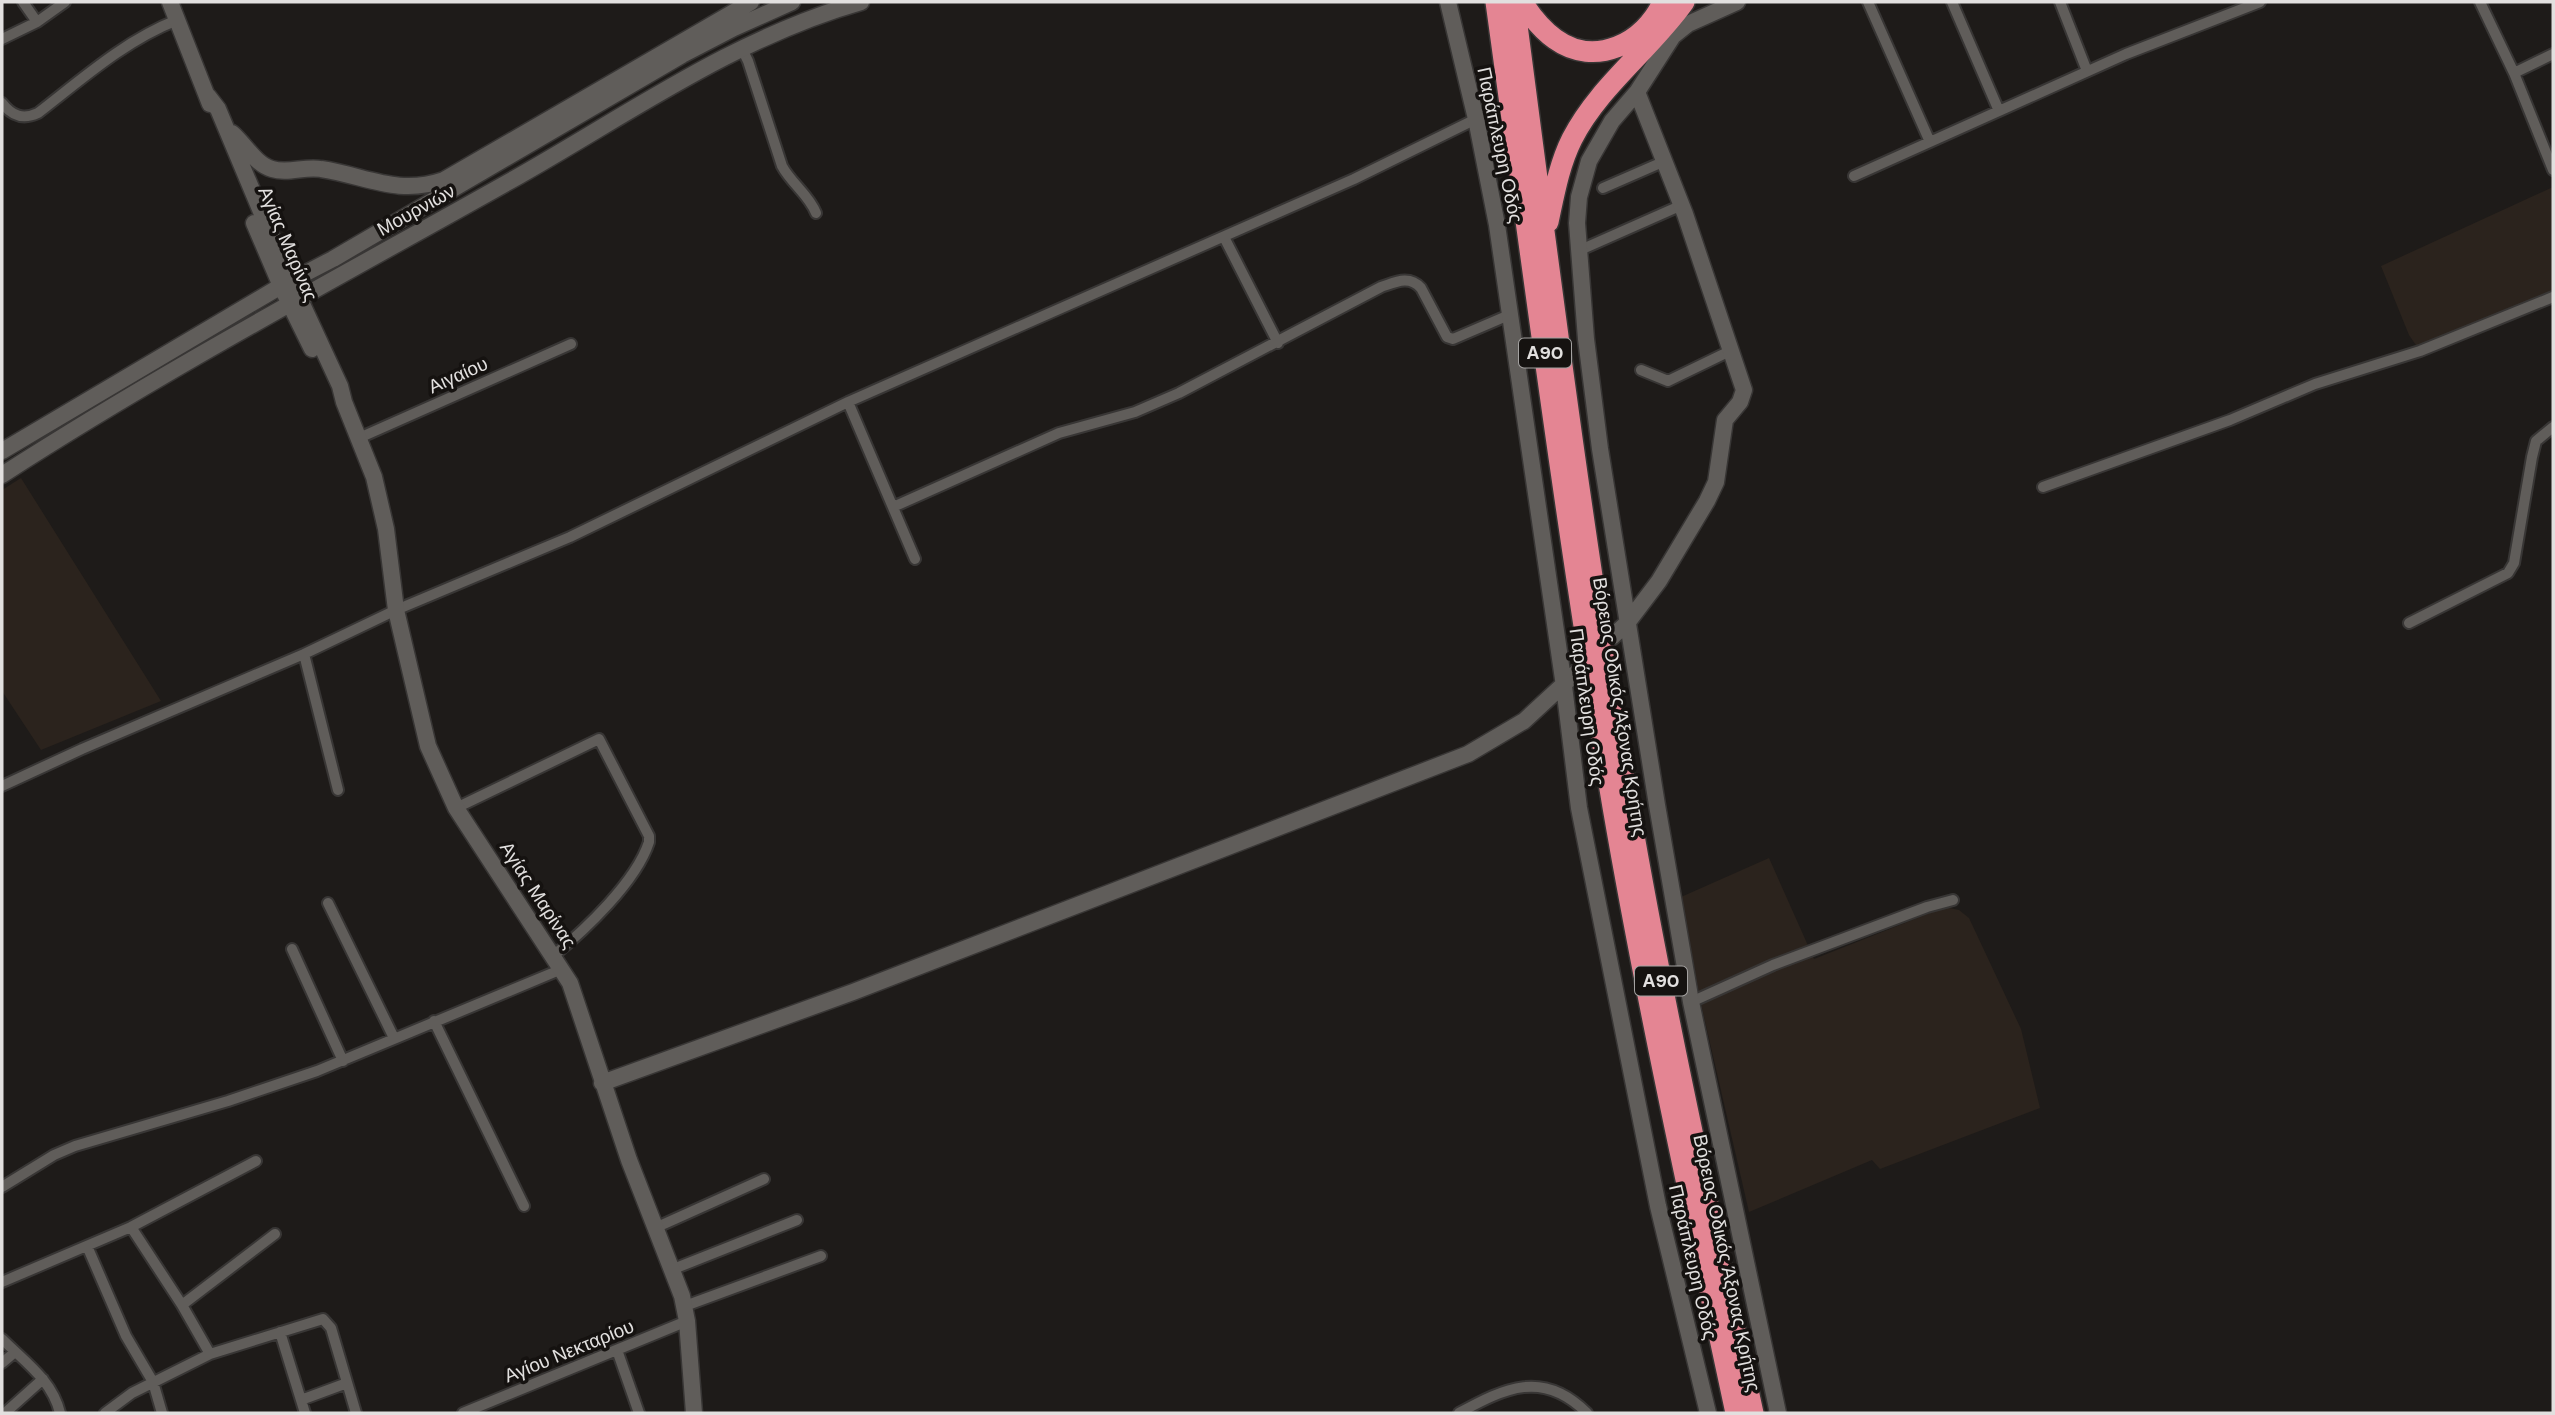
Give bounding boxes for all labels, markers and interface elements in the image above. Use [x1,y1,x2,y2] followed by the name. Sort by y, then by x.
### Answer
[1471,65,1529,225] street label: Παράπλευρη Οδός
[372,178,460,242] street label: Μουρνιών
[253,183,323,305] street label: Αγίας Μαρίνας
[1519,338,1571,368] road number: Α90
[424,351,492,399] street label: Αιγαίου
[1587,575,1653,839] street label: Βόρειος Οδικός Άξονας Κρήτης
[1564,627,1610,787] street label: Παράπλευρη Οδός
[494,837,582,953] street label: Αγίας Μαρίνας
[1635,966,1687,996] road number: Α90
[1687,1132,1767,1394] street label: Βόρειος Οδικός Άξονας Κρήτης
[1663,1182,1723,1342] street label: Παράπλευρη Οδός
[500,1314,638,1388] street label: Αγίου Νεκταρίου

